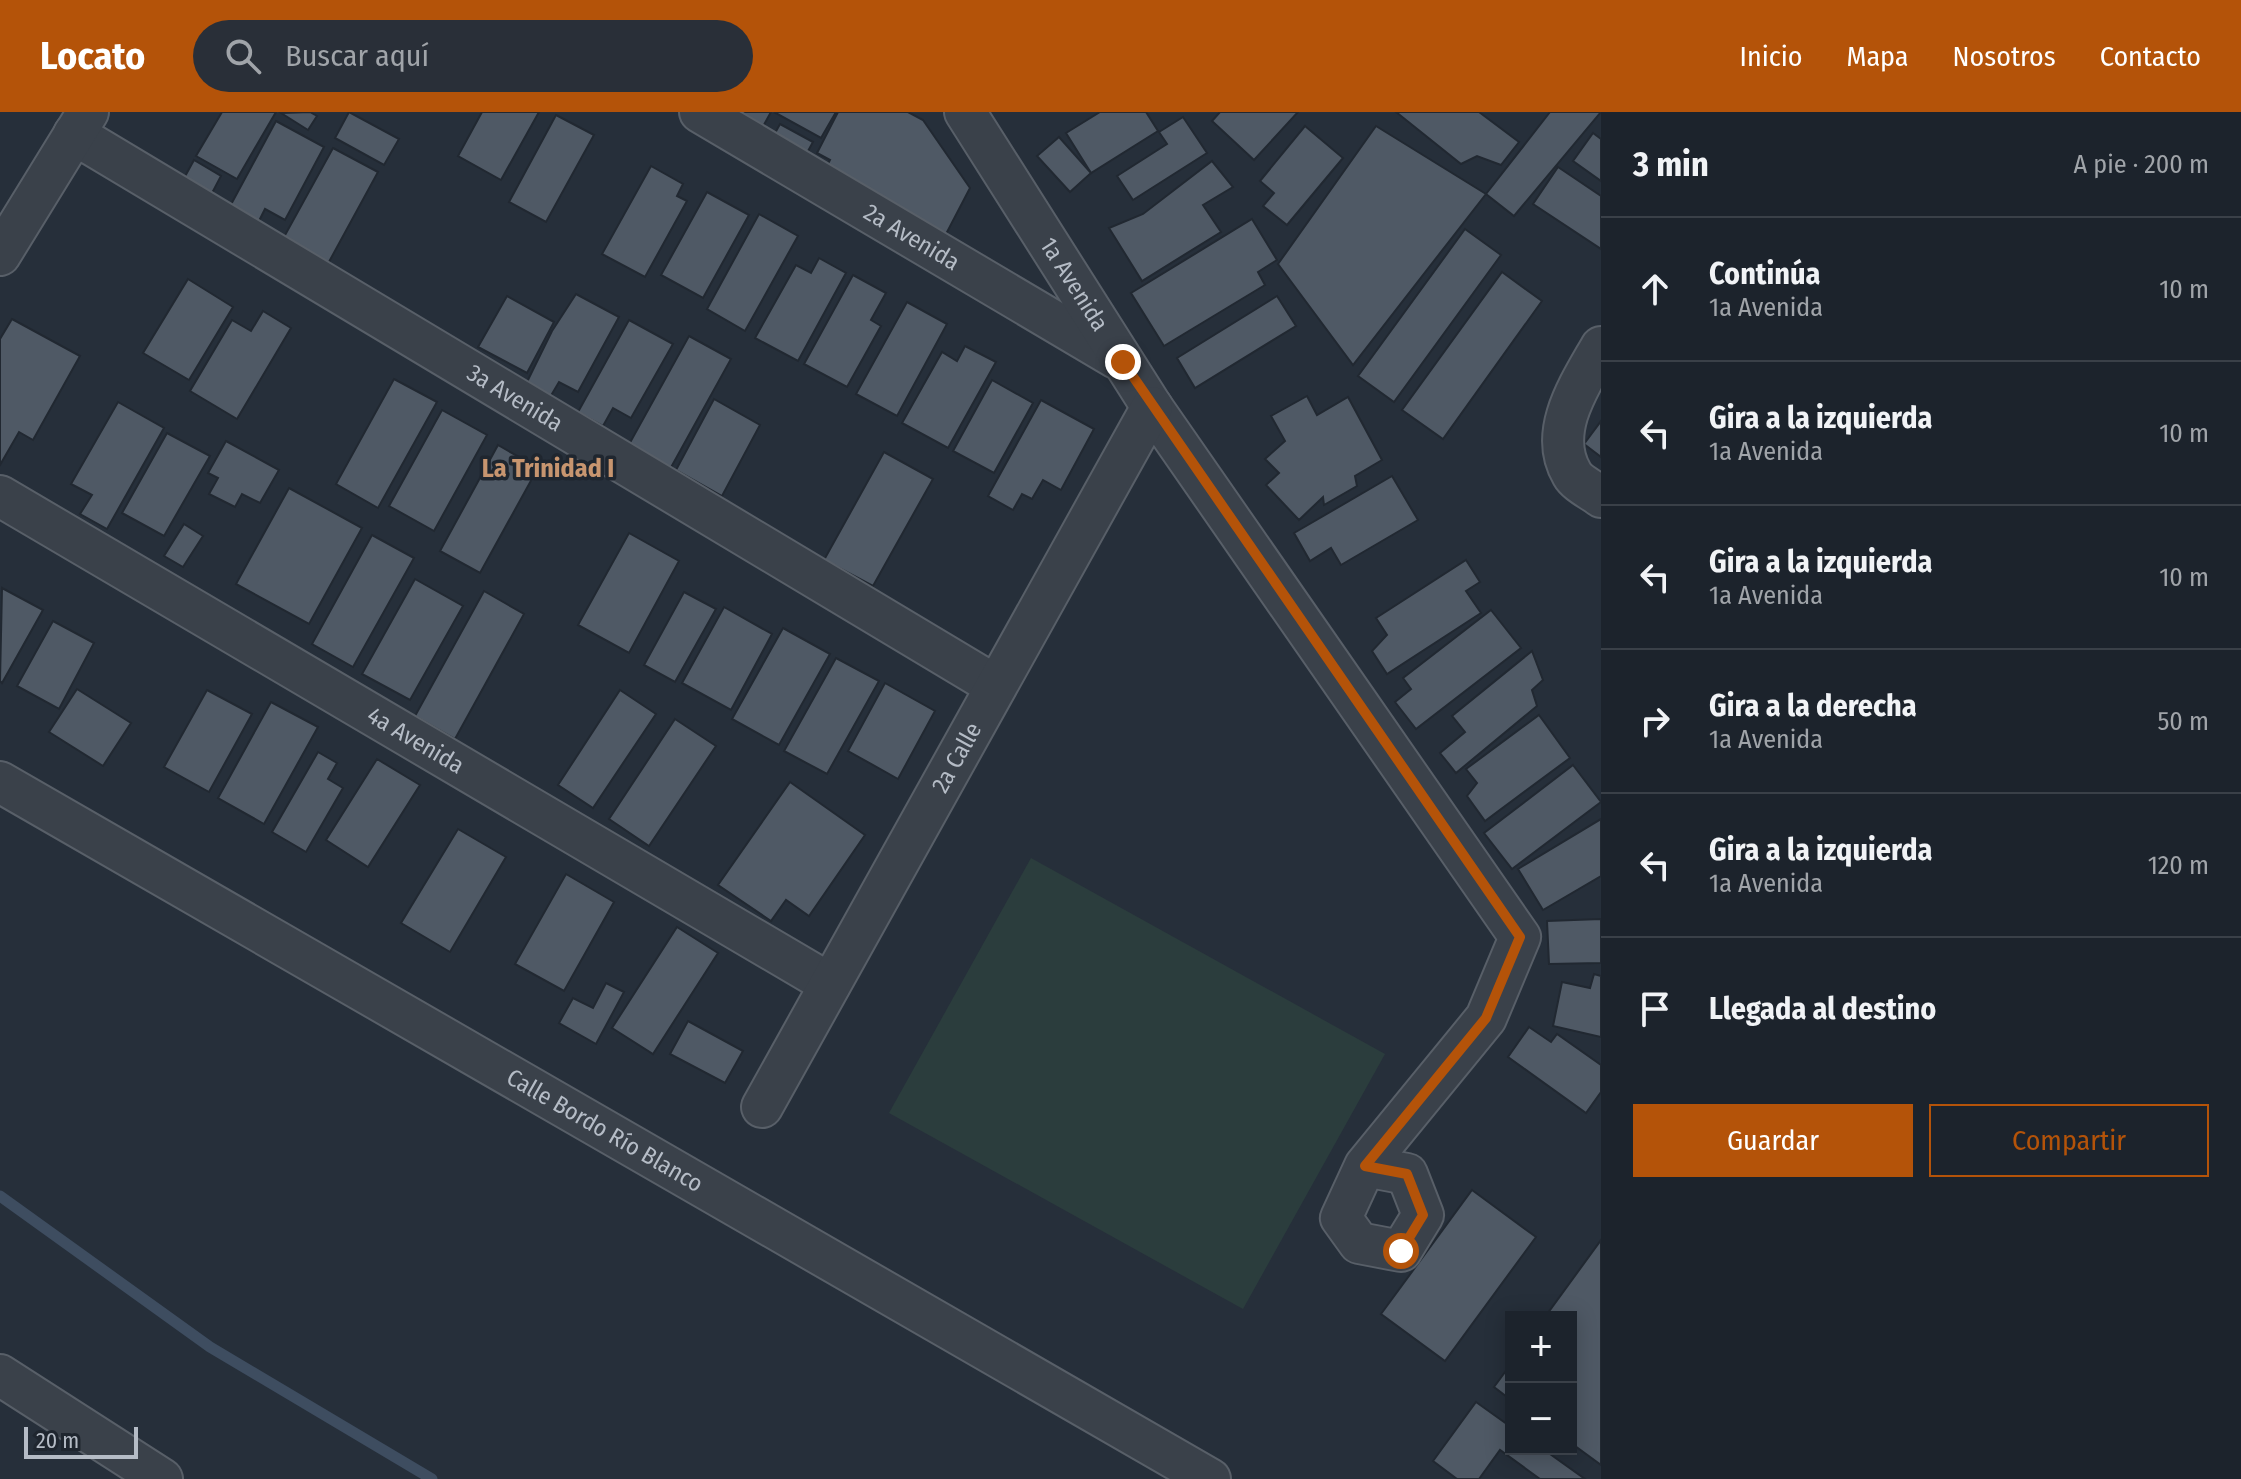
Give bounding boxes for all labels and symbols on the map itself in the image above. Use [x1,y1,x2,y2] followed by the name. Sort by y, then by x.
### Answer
[859,198,965,276] street label: 2a Avenida
[1034,232,1114,336] street label: 1a Avenida
[1105,344,1141,380] route end
[462,359,568,437] street label: 3a Avenida
[482,453,614,484] district label: La Trinidad I
[362,701,469,780] street label: 4a Avenida
[926,718,987,797] street label: 2a Calle
[502,1063,708,1198] street label: Calle Bordo Río Blanco
[1383,1233,1419,1269] route start
[24,1423,138,1459] scale bar

